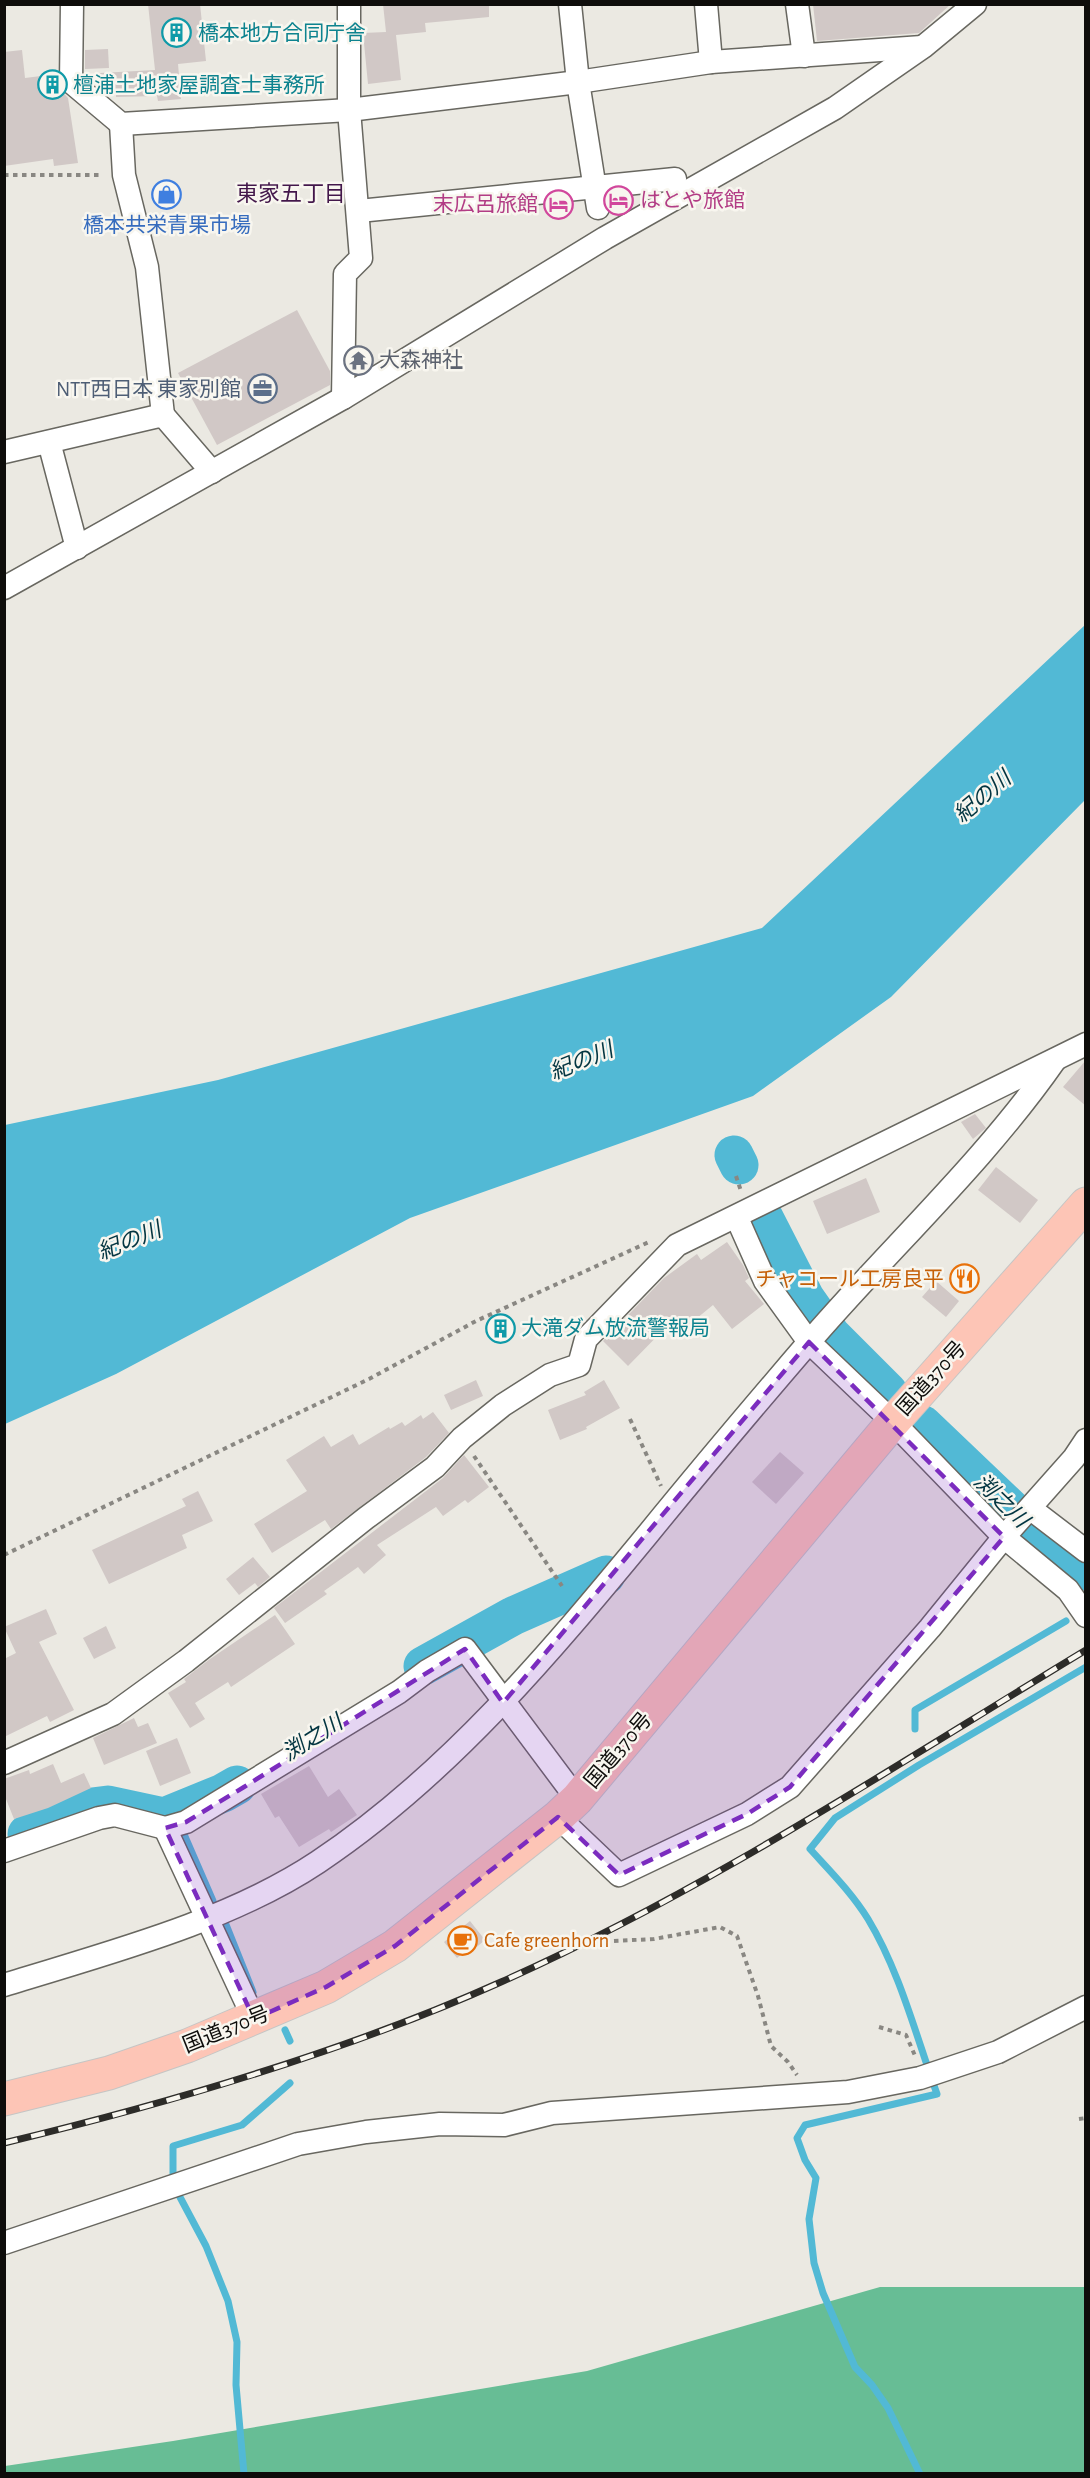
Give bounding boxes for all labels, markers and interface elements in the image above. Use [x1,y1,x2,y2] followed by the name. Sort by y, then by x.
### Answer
[161,17,193,49] building icon: 橋本地方合同庁舎
[198,22,366,44] place label: 橋本地方合同庁舎
[36,69,68,101] building icon: 檀浦土地家屋調査士事務所
[73,74,325,96] place label: 檀浦土地家屋調査士事務所
[151,178,183,210] shop icon: 橋本共栄青果市場
[236,182,346,205] district label: 東家五丁目
[603,184,635,216] hotel icon: はとや旅館
[543,188,575,220] hotel icon: 末広呂旅館
[640,189,745,211] place label: はとや旅館
[433,193,538,215] place label: 末広呂旅館
[83,214,251,236] place label: 橋本共栄青果市場
[342,344,374,376] temple icon: 大森神社
[379,349,463,371] place label: 大森神社
[246,373,278,405] office icon: NTT西日本 東家別館
[56,378,241,400] place label: NTT西日本 東家別館
[950,765,1017,826] water label: 紀の川
[546,1037,618,1083] water label: 紀の川
[94,1217,166,1263] water label: 紀の川
[949,1263,981,1295] restaurant icon: チャコール工房良平
[755,1268,944,1290] place label: チャコール工房良平
[484,1312,516,1344] building icon: 大滝ダム放流警報局
[521,1317,710,1339] place label: 大滝ダム放流警報局
[892,1337,970,1419] street label: 国道370号
[970,1469,1035,1533] water label: 渕之川
[580,1708,656,1792] street label: 国道370号
[278,1709,348,1765] water label: 渕之川
[447,1924,479,1956] cafe icon: Cafe greenhorn
[484,1930,609,1951] place label: Cafe greenhorn
[179,2002,273,2056] street label: 国道370号

